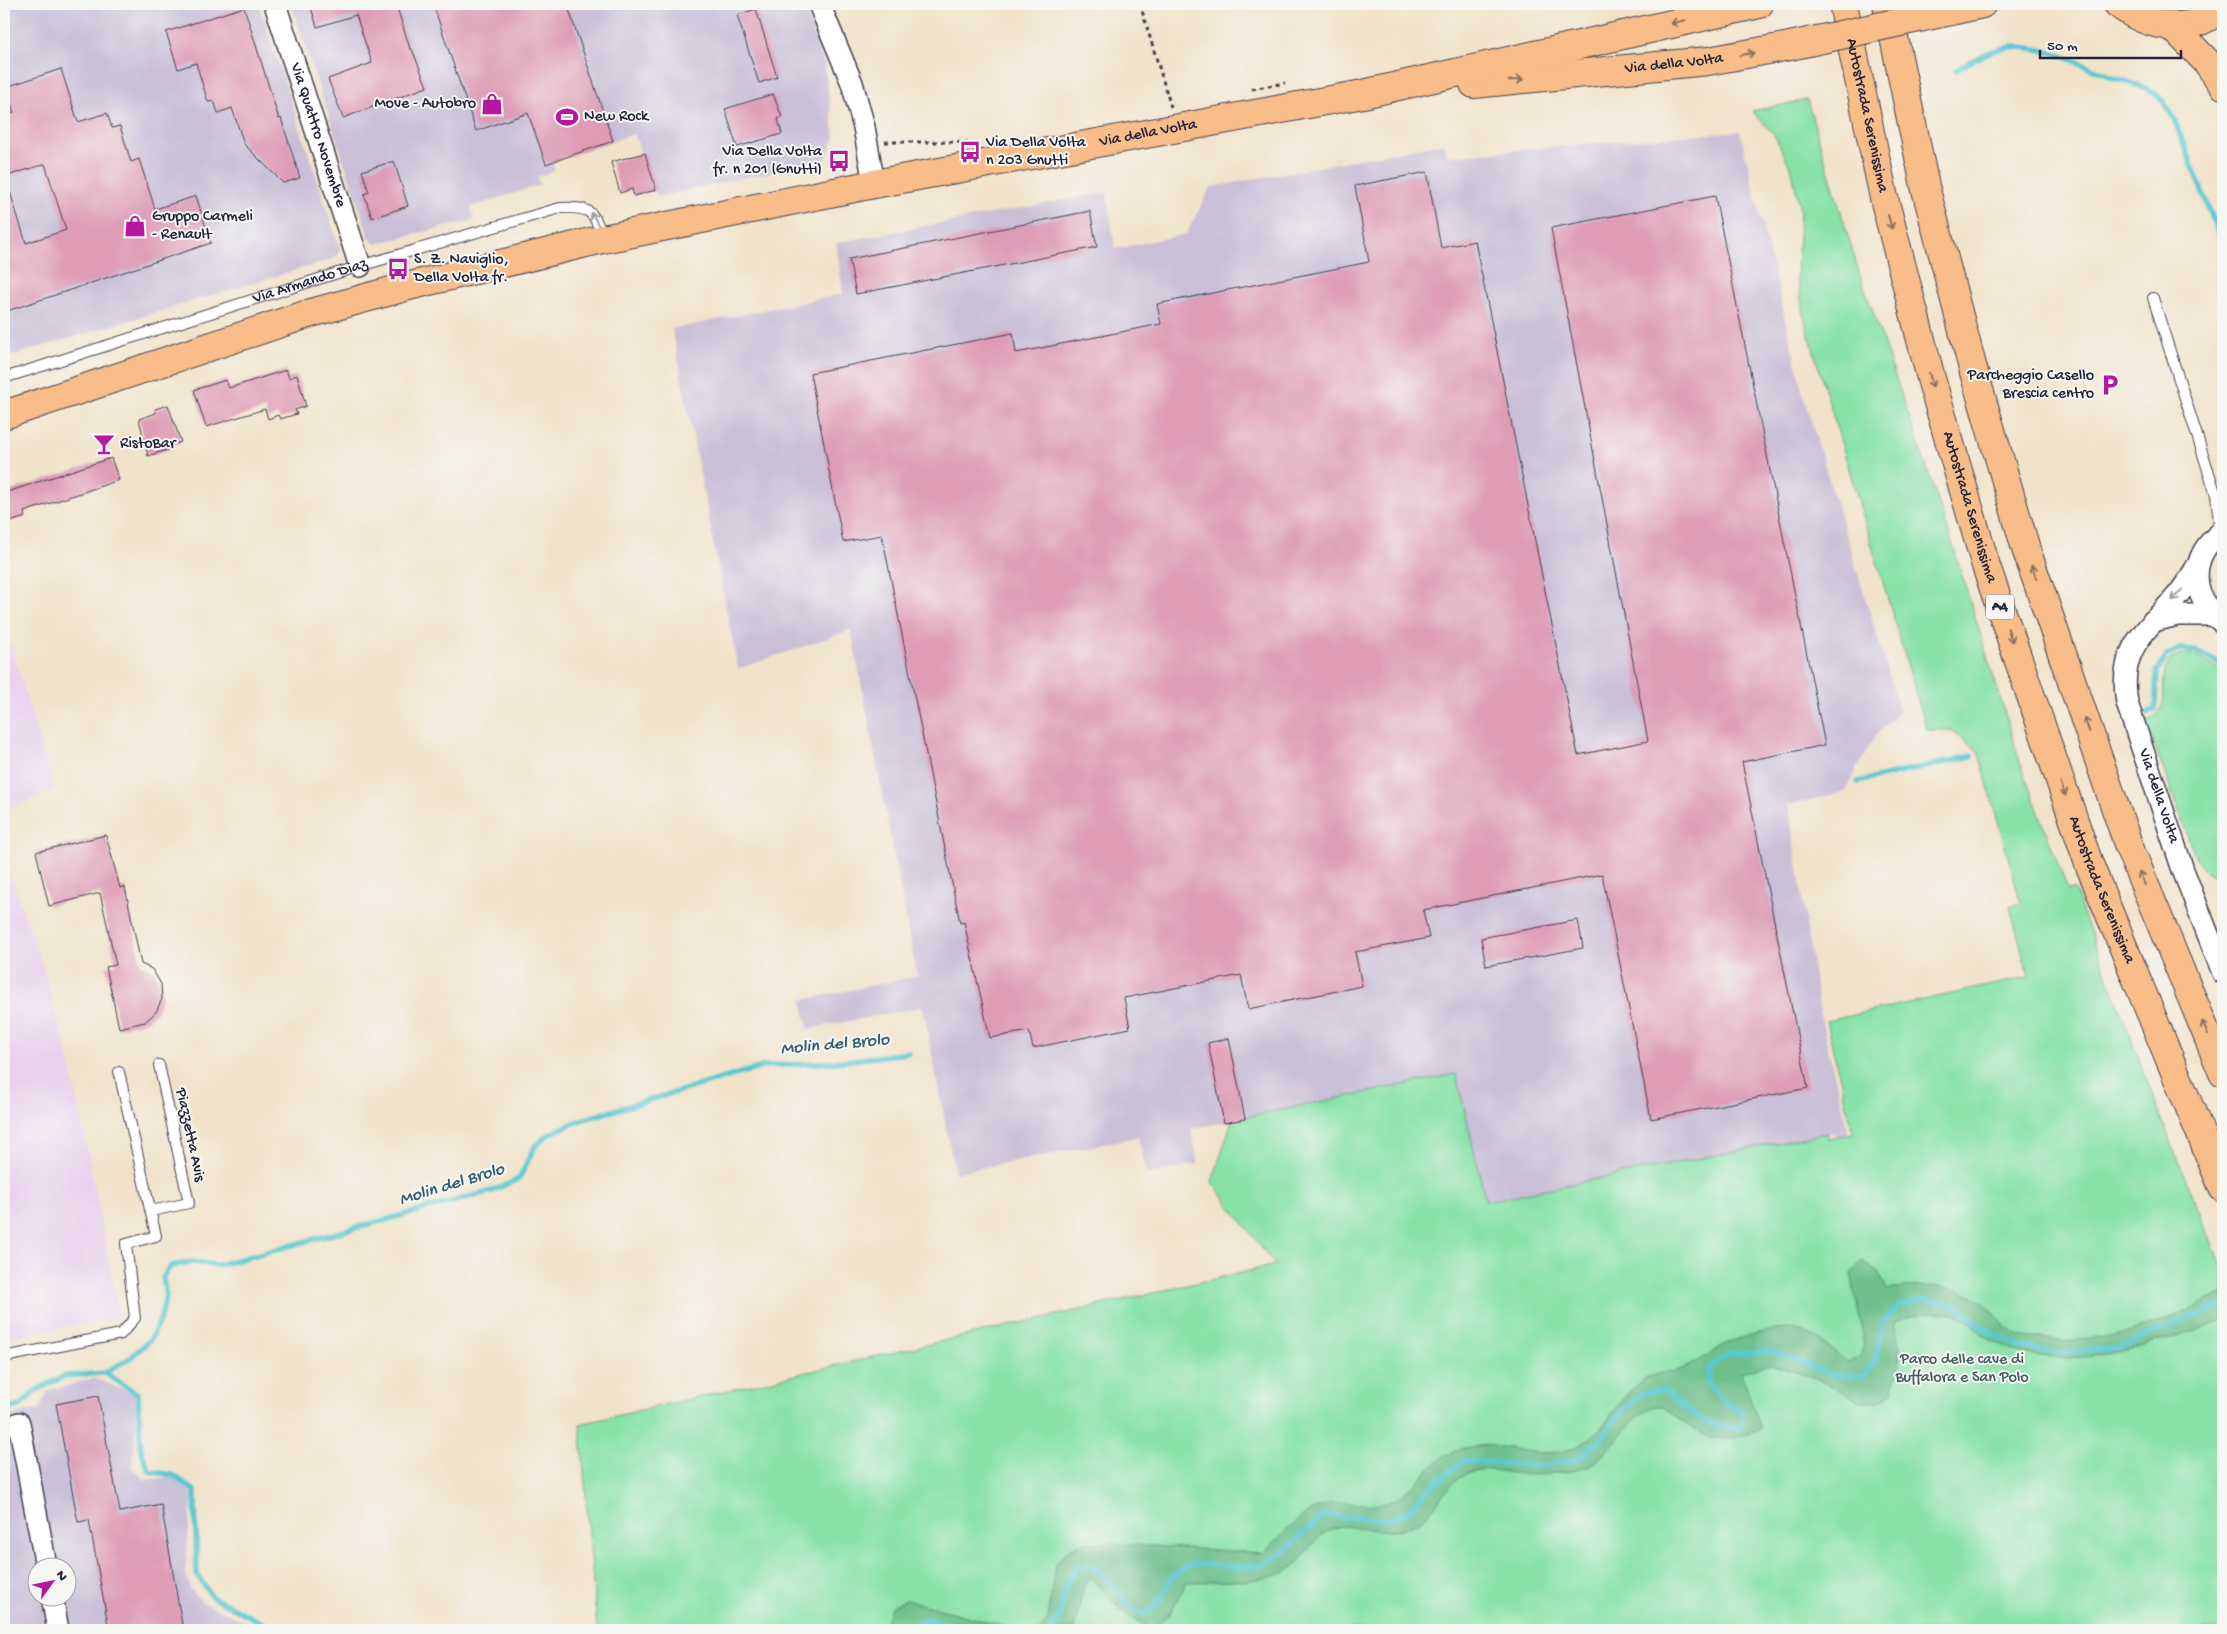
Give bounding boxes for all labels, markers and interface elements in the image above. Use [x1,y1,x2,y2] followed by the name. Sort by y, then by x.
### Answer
[1670,18,1686,27] one-way arrow
[2040,28,2181,60] scale bar
[1841,37,1892,195] street label: Autostrada Serenissima
[2047,38,2078,56] text: 50 m
[1623,49,1726,79] street label: Via della Volta
[1738,49,1754,58] one-way arrow
[285,60,350,211] street label: Via Quattro Novembre
[1507,75,1523,85] one-way arrow
[479,91,505,117] shop icon: Move - Autobro
[374,95,476,114] place label: Move - Autobro
[554,104,580,130] sports icon: New Rock
[584,108,650,127] place label: New Rock
[1097,115,1199,152] street label: Via della Volta
[985,134,1087,171] place label: Via Della Volta n 203 Gnutti
[957,139,983,165] bus stop icon: Via Della Volta n 203 Gnutti
[712,143,823,180] place label: Via Della Volta fr. n 201 (Gnutti)
[826,148,852,174] bus stop icon: Via Della Volta fr. n 201 (Gnutti)
[152,208,253,245] place label: Gruppo Carmeli - Renault
[122,213,148,239] shop icon: Gruppo Carmeli - Renault
[589,213,599,227] one-way arrow
[1886,214,1896,230] one-way arrow
[413,251,509,288] place label: S. Z. Naviglio, Della Volta fr.
[249,255,371,309] street label: Via Armando Diaz
[385,256,411,282] bus stop icon: S. Z. Naviglio, Della Volta fr.
[1967,367,2094,404] place label: Parcheggio Casello Brescia centro
[1927,371,1937,387] one-way arrow
[2097,372,2123,398] parking icon: Parcheggio Casello Brescia centro
[1938,429,2001,587] street label: Autostrada Serenissima
[91,431,117,457] bar icon: RistoBar
[120,435,177,454] place label: RistoBar
[2029,565,2038,580] one-way arrow
[2172,588,2183,601] one-way arrow
[1986,594,2014,620] road number: A4
[2006,627,2015,643] one-way arrow
[2082,718,2091,734] one-way arrow
[2133,745,2183,847] street label: Via della Volta
[2059,781,2068,796] one-way arrow
[2064,814,2139,968] street label: Autostrada Serenissima
[2137,871,2147,886] one-way arrow
[2199,1021,2209,1036] one-way arrow
[780,1030,891,1060] water label: Molin del Brolo
[170,1086,208,1185] street label: Piazzetta Avis
[397,1159,508,1211] water label: Molin del Brolo
[1894,1351,2029,1388] park label: Parco delle cave di Buffalora e San Polo
[28,1556,78,1606] north arrow
[51,1568,70,1585] text: N

